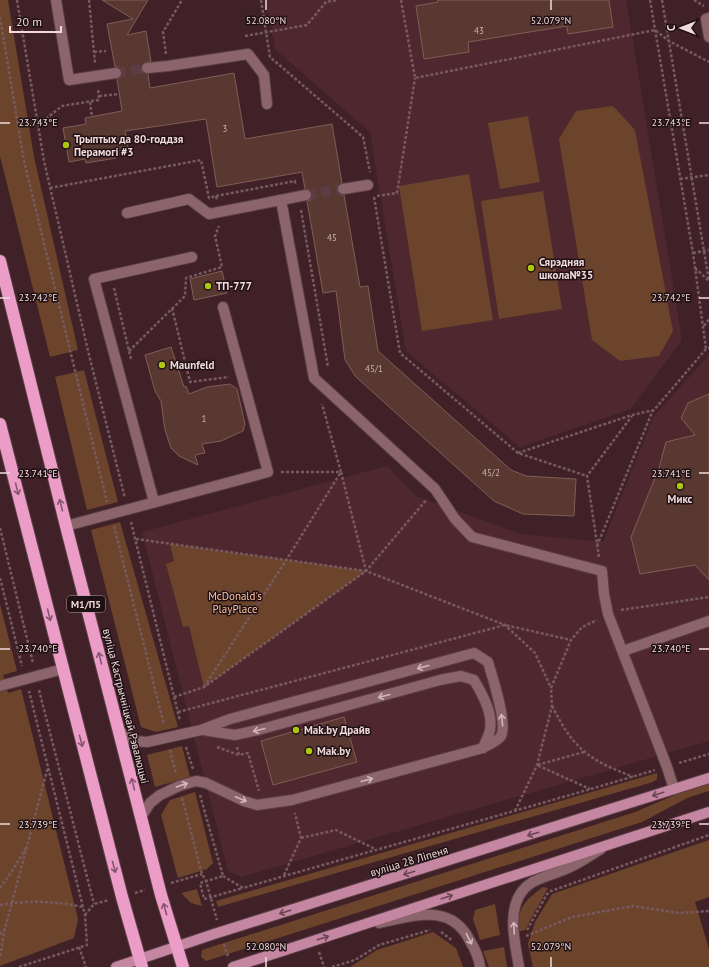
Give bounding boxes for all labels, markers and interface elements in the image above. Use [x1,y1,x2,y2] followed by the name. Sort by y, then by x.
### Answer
[10,8,61,34] scale bar
[661,8,701,48] north arrow
[16,14,42,29] text: 20 m
[246,14,286,27] text: 52.080°N
[531,14,571,27] text: 52.079°N
[474,25,484,36] house number: 43
[664,25,678,31] text: С
[19,116,58,129] text: 23.743°E
[652,116,691,129] text: 23.743°E
[223,123,228,134] house number: 3
[74,132,183,159] place label: Трыптых да 80-годдзя Перамогі #3
[61,140,71,150] marker: Трыптых да 80-годдзя Перамогі #3
[327,232,337,243] house number: 45
[539,255,593,282] place label: Сярэдняя школа№35
[526,263,536,273] marker: Сярэдняя школа№35
[216,279,252,293] place label: ТП-777
[203,281,213,291] marker: ТП-777
[19,291,58,304] text: 23.742°E
[652,291,691,304] text: 23.742°E
[170,358,214,372] place label: Maunfeld
[157,360,167,370] marker: Maunfeld
[365,363,383,374] house number: 45/1
[202,413,207,424] house number: 1
[19,467,58,480] text: 23.741°E
[482,467,500,478] house number: 45/2
[652,467,691,480] text: 23.741°E
[675,481,685,491] marker: Микс
[13,482,21,495] one-way arrow
[668,492,693,506] place label: Микс
[57,498,64,511] one-way arrow
[208,589,262,616] park label: McDonald's PlayPlace
[67,596,105,612] road number: М1/П5
[46,608,53,621] one-way arrow
[100,627,152,785] street label: вуліца Кастрычніцкай Рэвалюцыі
[19,642,58,655] text: 23.740°E
[652,642,691,655] text: 23.740°E
[96,651,103,664] one-way arrow
[416,663,429,671] one-way arrow
[378,692,391,700] one-way arrow
[498,714,506,727] one-way arrow
[304,723,371,737] place label: Маk.by Драйв
[291,725,301,735] marker: Маk.by Драйв
[253,726,266,734] one-way arrow
[78,734,86,747] one-way arrow
[317,744,351,758] place label: Mak.by
[304,746,314,756] marker: Mak.by
[361,775,374,783] one-way arrow
[128,777,136,790] one-way arrow
[175,781,187,789] one-way arrow
[652,791,665,798] one-way arrow
[235,796,247,804] one-way arrow
[19,818,58,831] text: 23.739°E
[652,818,691,831] text: 23.739°E
[527,831,540,838] one-way arrow
[368,843,450,879] street label: вуліца 28 Ліпеня
[111,860,118,873] one-way arrow
[403,870,416,877] one-way arrow
[440,893,452,901] one-way arrow
[161,903,168,916] one-way arrow
[279,909,292,916] one-way arrow
[510,922,517,935] one-way arrow
[466,932,474,944] one-way arrow
[317,933,329,941] one-way arrow
[246,940,286,953] text: 52.080°N
[531,940,571,953] text: 52.079°N

